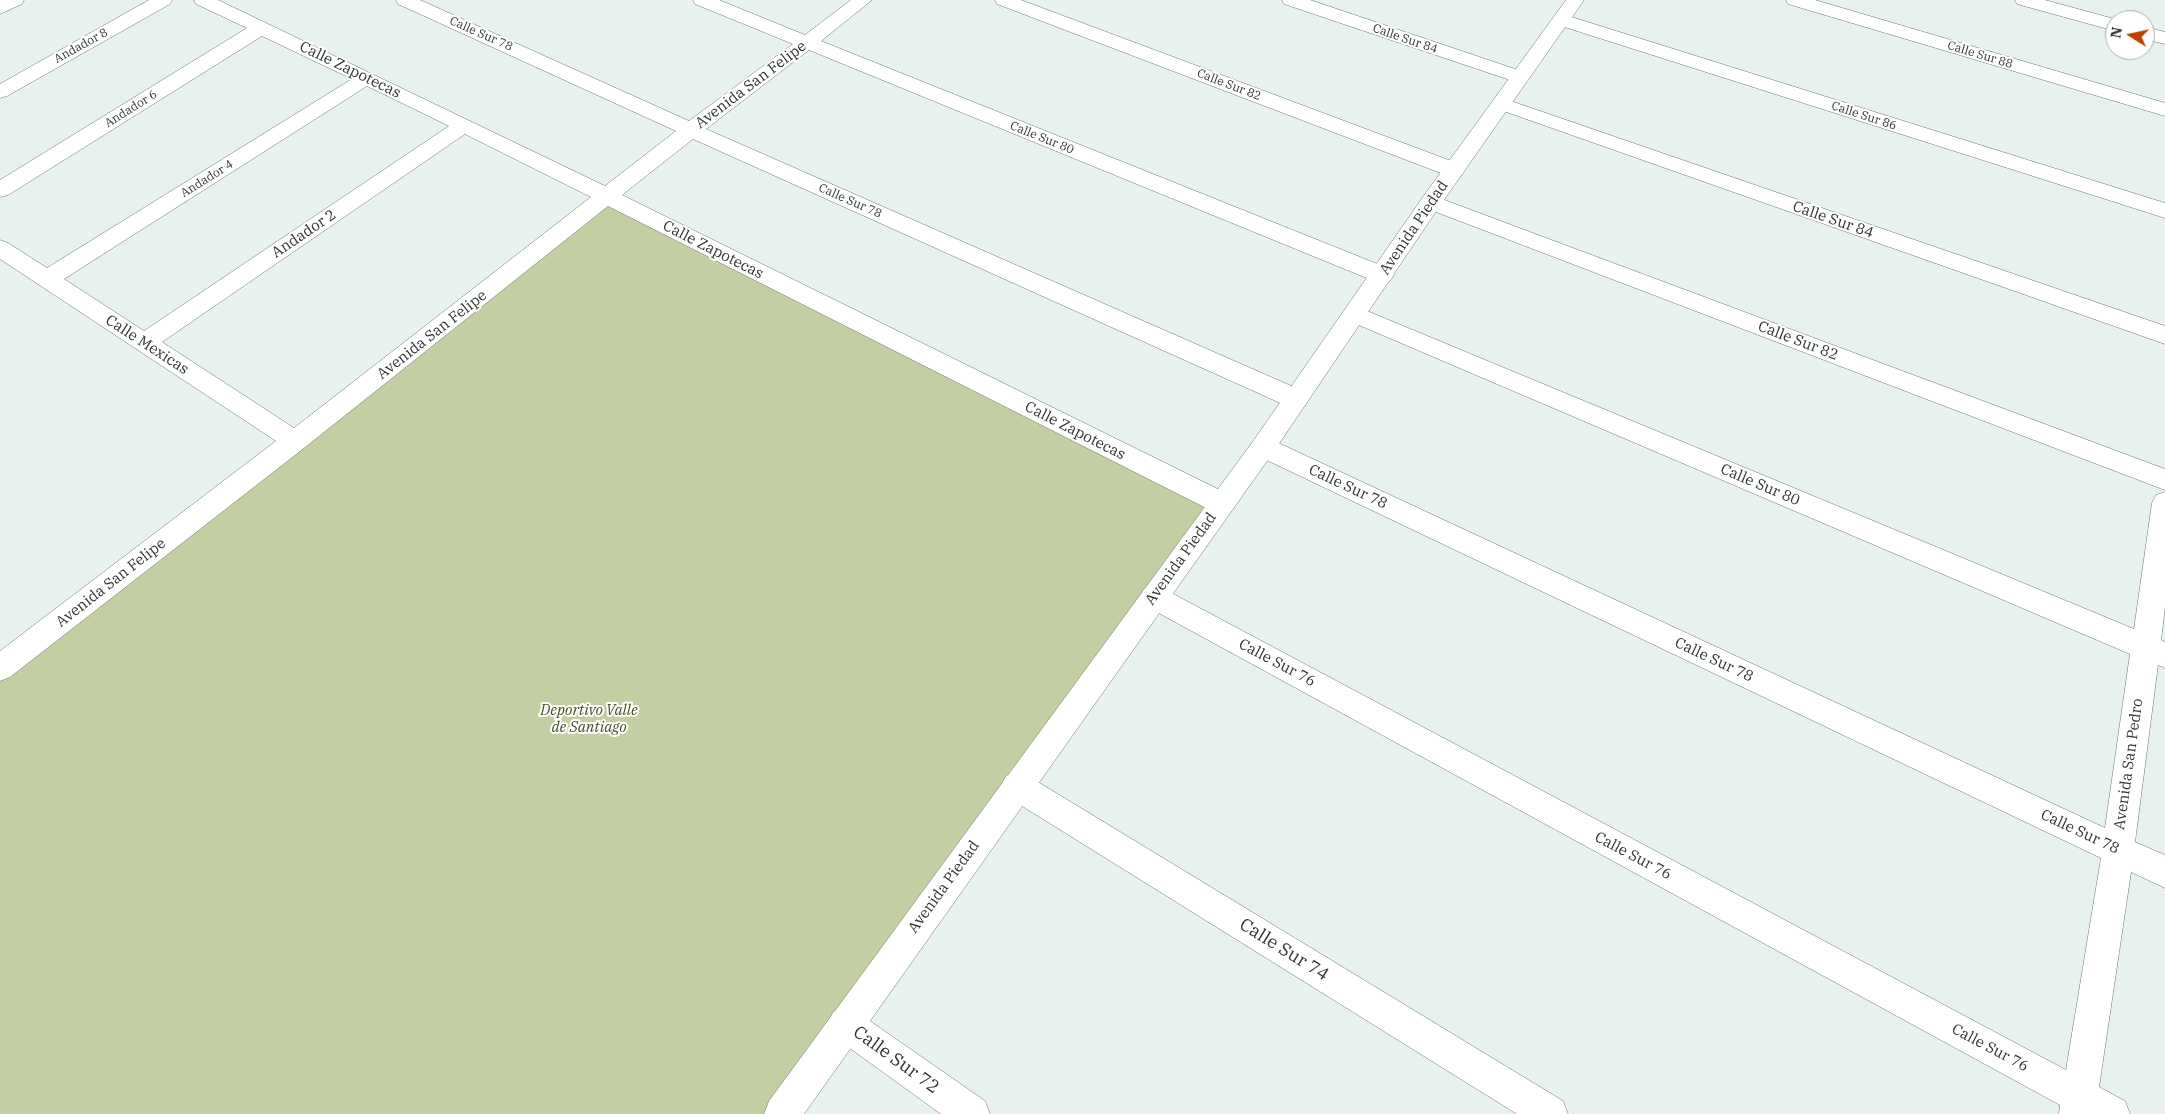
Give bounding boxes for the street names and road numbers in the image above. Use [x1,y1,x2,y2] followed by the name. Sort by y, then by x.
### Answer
[447,14,515,54] street label: Calle Sur 78
[1371,21,1439,57] street label: Calle Sur 84
[52,25,110,67] street label: Andador 8
[692,37,810,133] street label: Avenida San Felipe
[296,38,404,102] street label: Calle Zapotecas
[1946,38,2014,72] street label: Calle Sur 88
[1195,66,1263,104] street label: Calle Sur 82
[102,87,160,131] street label: Andador 6
[1830,99,1898,133] street label: Calle Sur 86
[1008,119,1076,157] street label: Calle Sur 80
[178,157,236,201] street label: Andador 4
[1376,178,1452,278] street label: Avenida Piedad
[816,181,884,221] street label: Calle Sur 78
[1790,198,1876,242] street label: Calle Sur 84
[268,206,340,262] street label: Andador 2
[660,217,766,283] street label: Calle Zapotecas
[373,287,491,383] street label: Avenida San Felipe
[102,311,192,379] street label: Calle Mexicas
[1755,317,1841,365] street label: Calle Sur 82
[1022,398,1128,464] street label: Calle Zapotecas
[1718,460,1802,510] street label: Calle Sur 80
[1306,461,1390,513] street label: Calle Sur 78
[1141,509,1221,609] street label: Avenida Piedad
[52,535,170,631] street label: Avenida San Felipe
[1672,634,1756,686] street label: Calle Sur 78
[1235,635,1319,691] street label: Calle Sur 76
[2111,697,2147,831] street label: Avenida San Pedro
[2038,806,2122,858] street label: Calle Sur 78
[1591,828,1675,884] street label: Calle Sur 76
[904,837,984,937] street label: Avenida Piedad
[1235,914,1333,986] street label: Calle Sur 74
[1948,1020,2032,1076] street label: Calle Sur 76
[849,1021,943,1099] street label: Calle Sur 72

